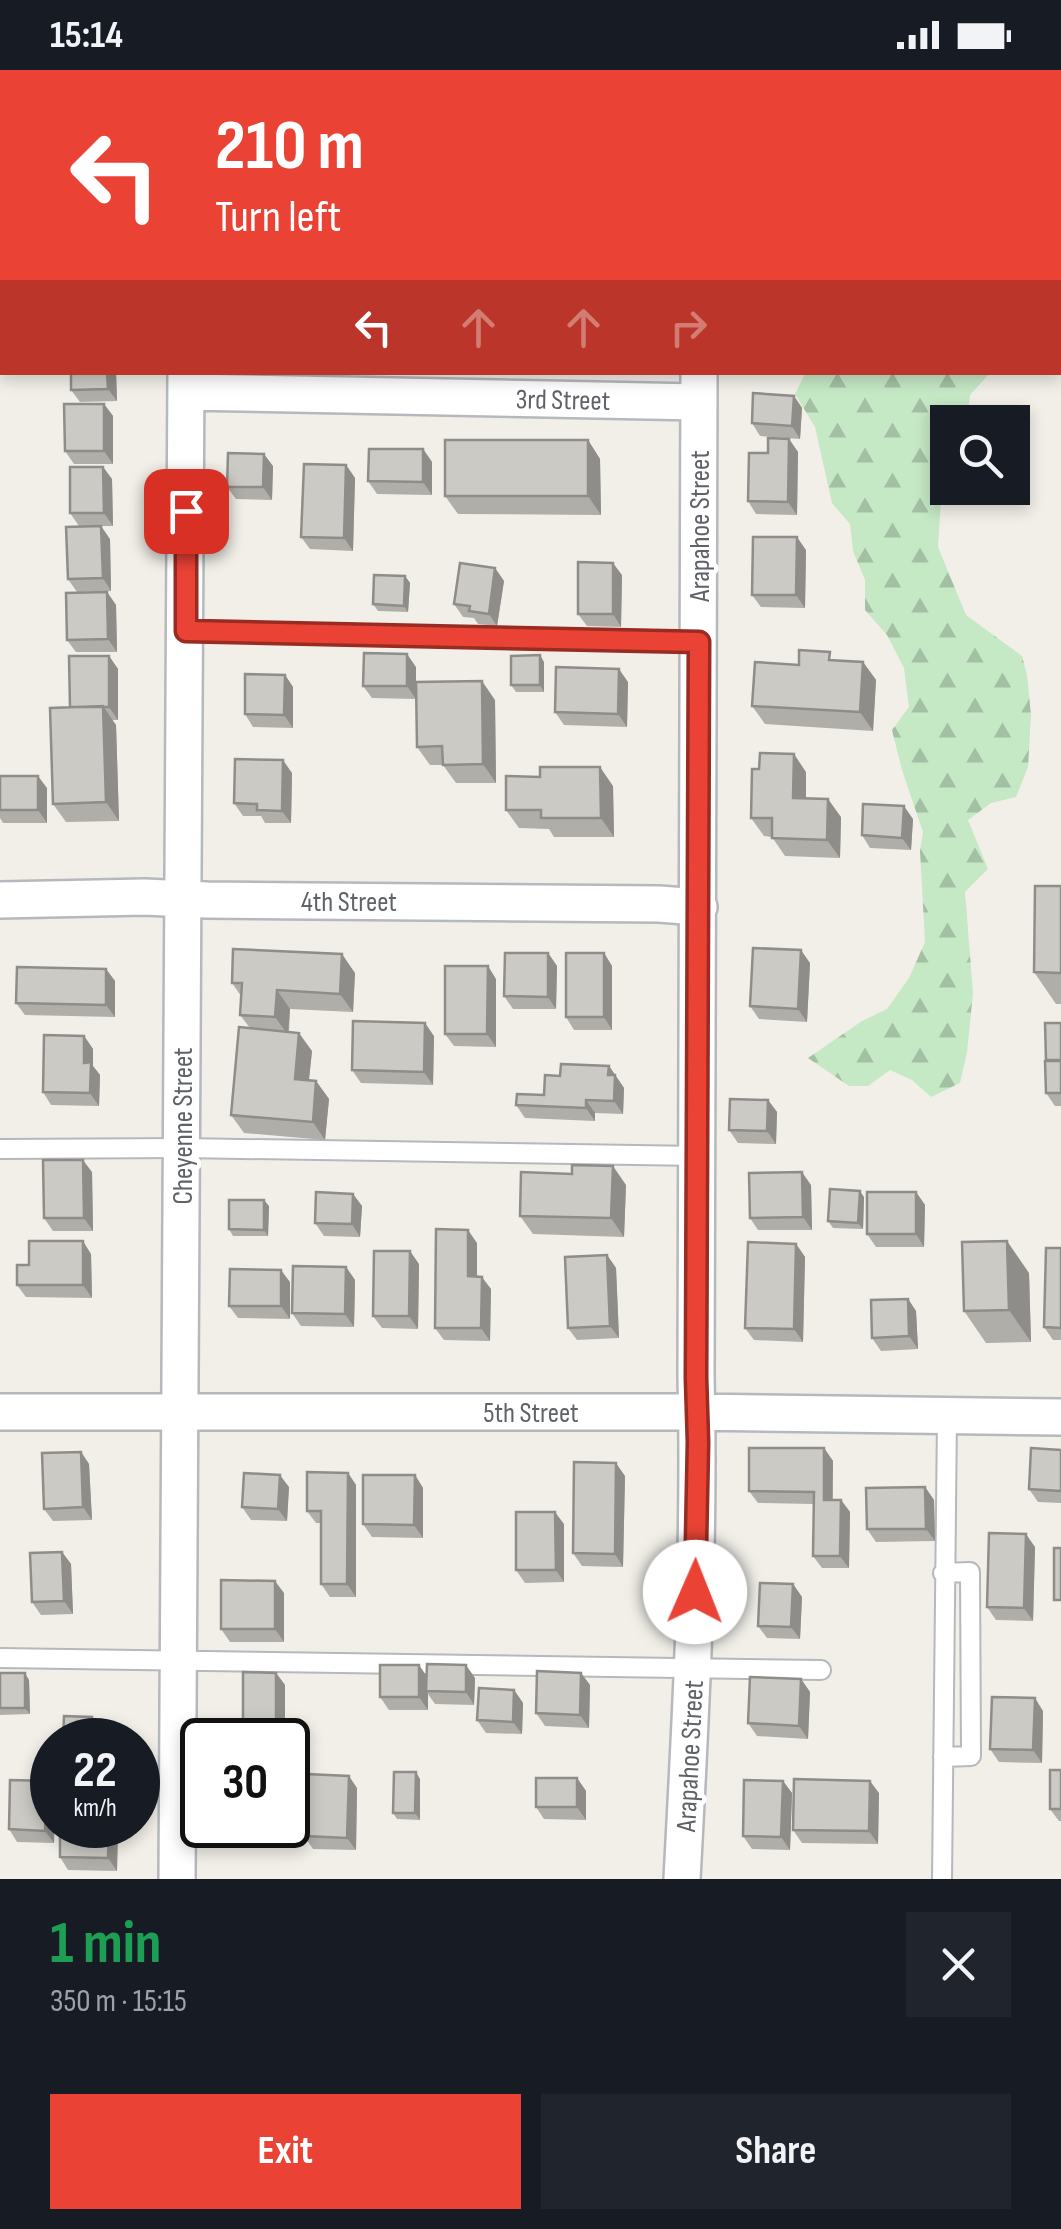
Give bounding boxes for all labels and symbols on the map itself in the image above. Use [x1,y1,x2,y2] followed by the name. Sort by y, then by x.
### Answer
[515,383,611,418] street label: 3rd Street
[684,450,717,603] street label: Arapahoe Street
[144,469,229,554] pin
[301,886,397,919] street label: 4th Street
[167,1047,200,1205] street label: Cheyenne Street
[483,1397,579,1430] street label: 5th Street
[643,1540,747,1644] position arrow
[670,1680,711,1834] street label: Arapahoe Street
[180,1718,310,1848] speed limit sign: 30

